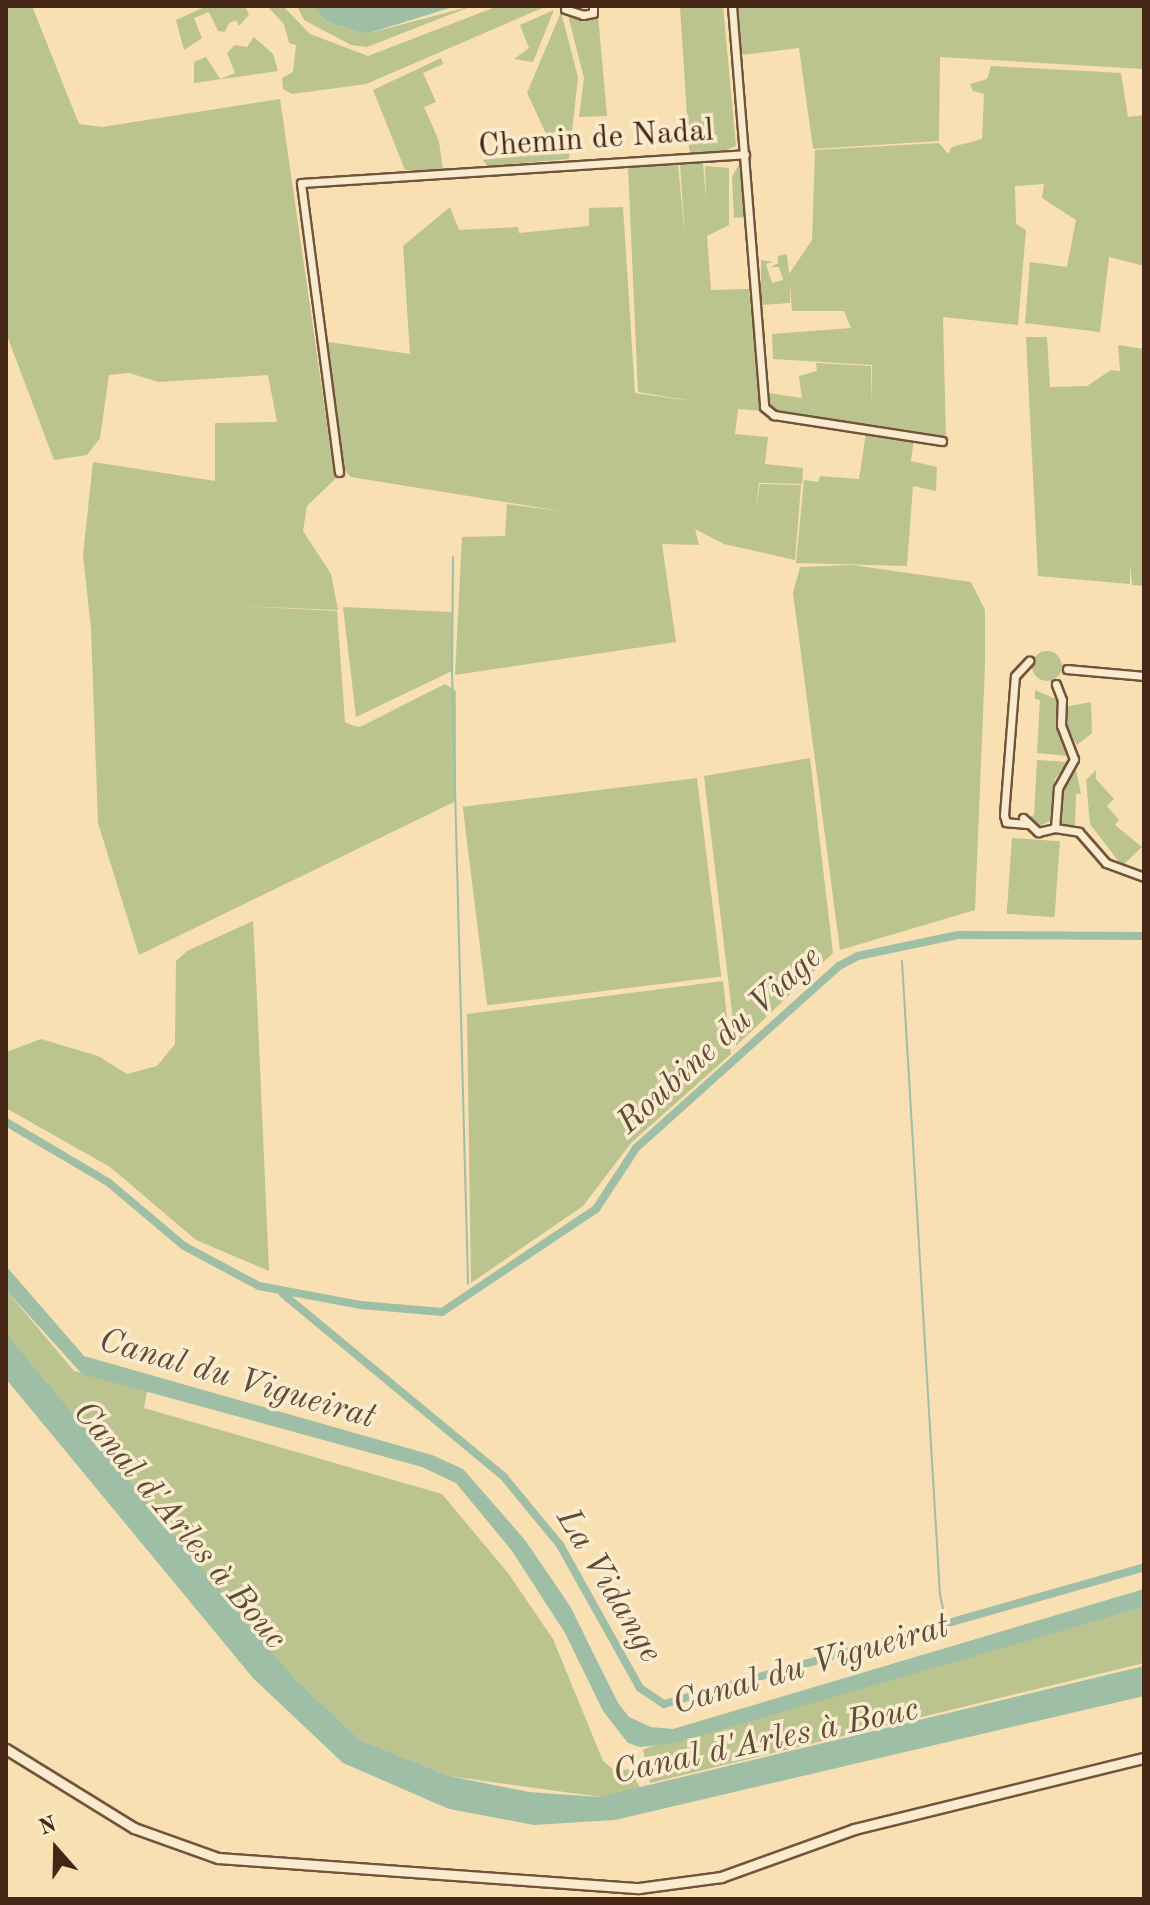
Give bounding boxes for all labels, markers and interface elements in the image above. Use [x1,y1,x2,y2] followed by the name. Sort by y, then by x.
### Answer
[477,113,715,167] street label: Chemin de Nadal
[609,938,831,1144] water label: Roubine du Viage
[94,1321,380,1439] water label: Canal du Vigueirat
[63,1393,295,1659] water label: Canal d'Arles à Bouc
[546,1501,670,1671] water label: La Vidange
[668,1607,954,1725] water label: Canal du Vigueirat
[609,1690,923,1794] water label: Canal d'Arles à Bouc
[16,1809,96,1889] north arrow
[36,1813,59,1840] text: N

